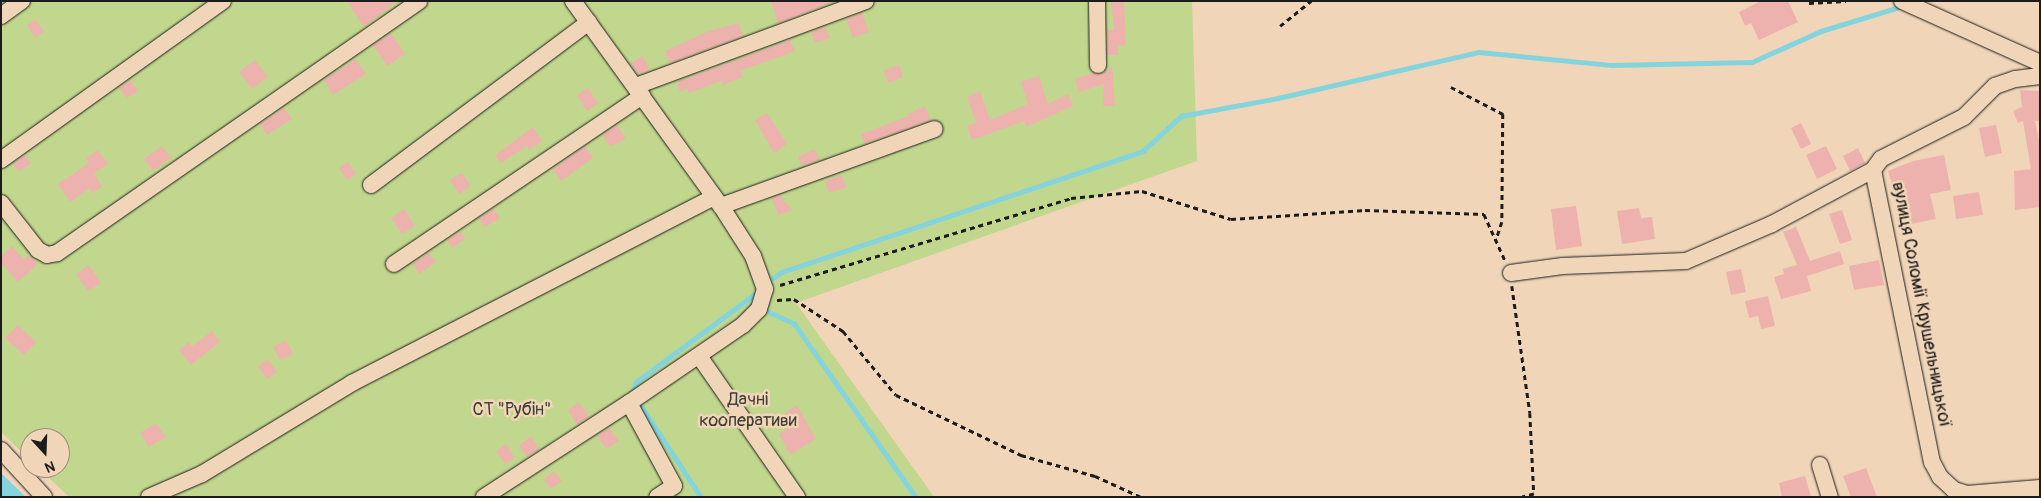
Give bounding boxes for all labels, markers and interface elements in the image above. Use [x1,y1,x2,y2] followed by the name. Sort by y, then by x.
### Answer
[1887,180,1955,430] street label: вулиця Соломії Крушельницької
[699,390,797,432] park label: Дачні кооперативи
[473,399,551,421] park label: СТ "Рубін"
[20,428,70,478] north arrow
[43,457,57,476] text: N

